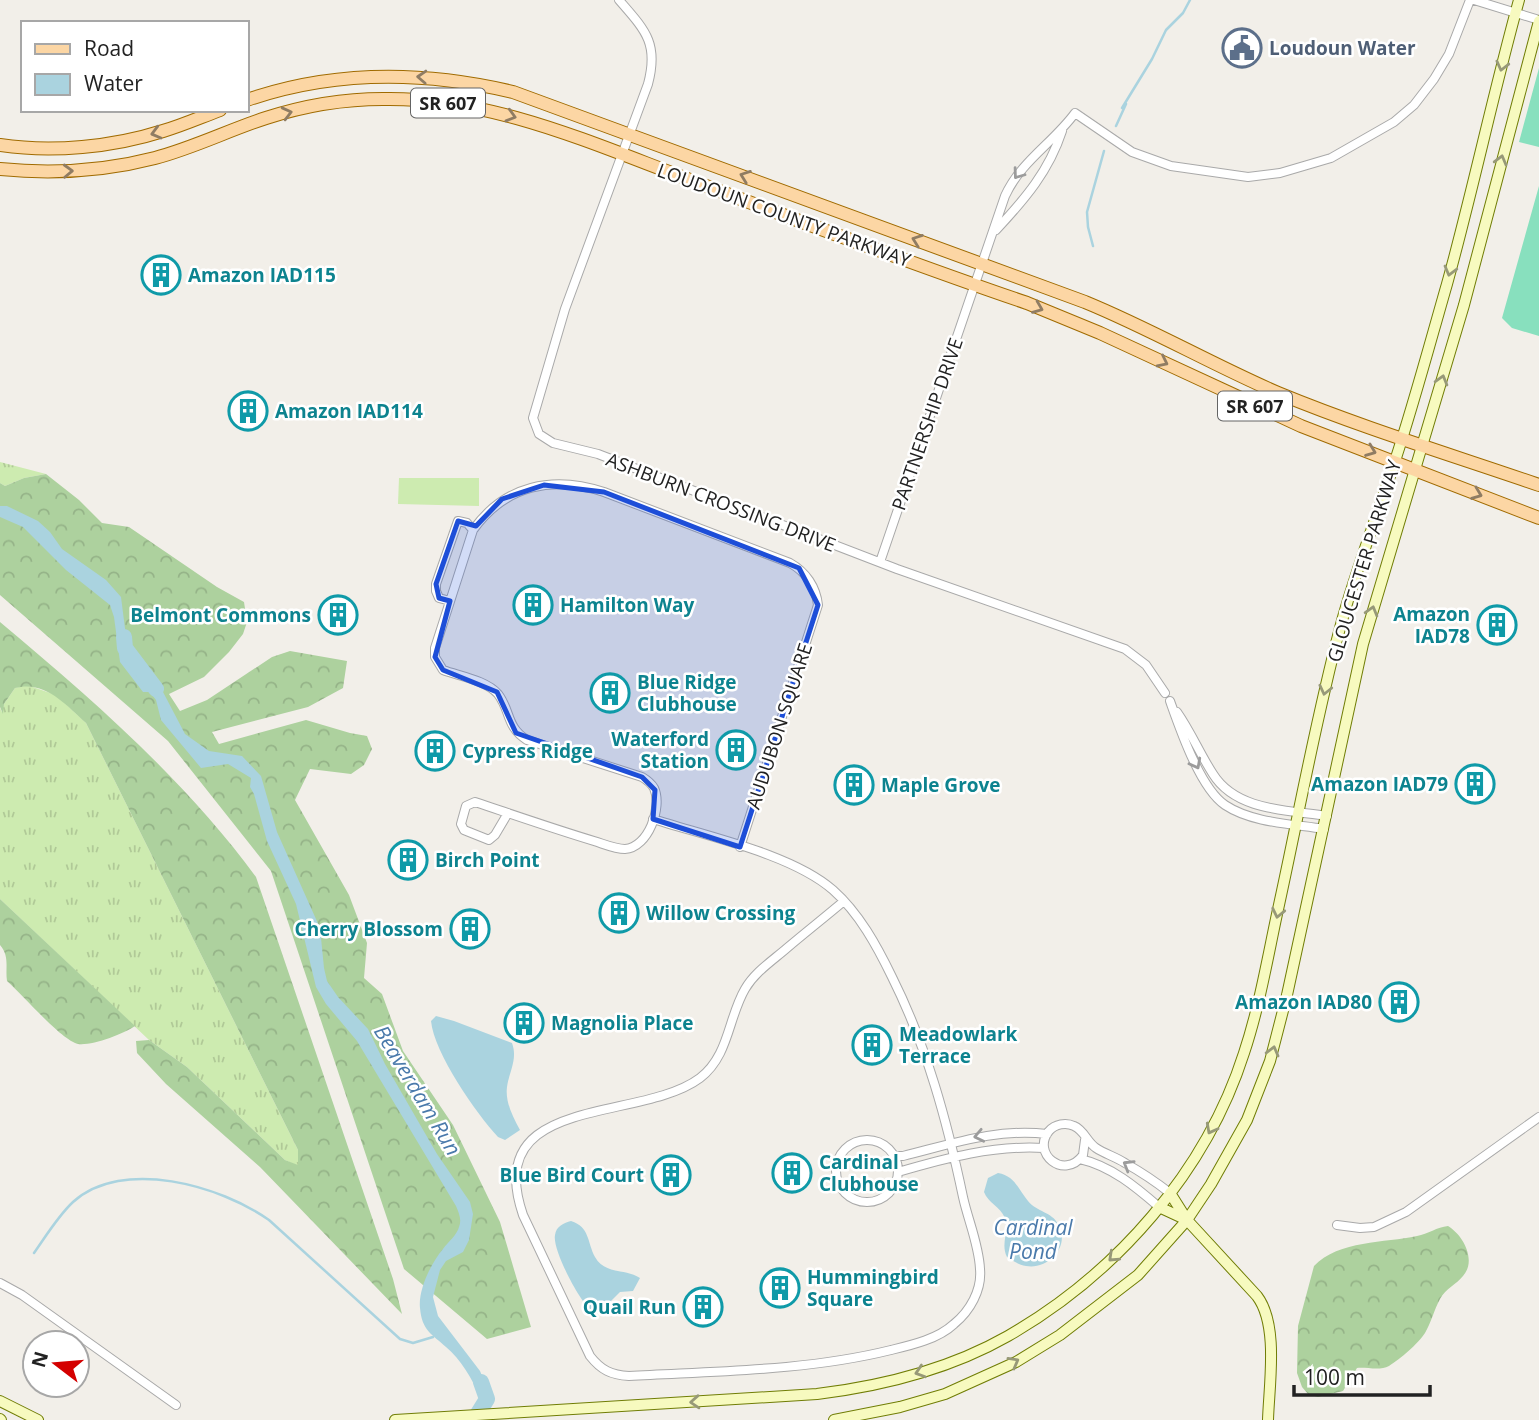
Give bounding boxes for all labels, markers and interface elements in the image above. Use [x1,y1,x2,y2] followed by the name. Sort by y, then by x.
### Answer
[21,21,248,112] legend
[1221,27,1263,69] public building icon: Loudoun Water
[84,34,134,62] text: Road
[1269,35,1416,61] place label: Loudoun Water
[1496,60,1510,72] one-way arrow
[84,69,143,97] text: Water
[417,70,428,85] one-way arrow
[411,88,485,118] road number: SR 607
[281,106,293,121] one-way arrow
[505,108,517,123] one-way arrow
[150,125,162,139] one-way arrow
[1493,154,1507,166] one-way arrow
[654,157,915,273] street label: LOUDOUN COUNTY PARKWAY
[63,163,74,178] one-way arrow
[1014,166,1026,179] one-way arrow
[739,170,751,184] one-way arrow
[912,234,924,248] one-way arrow
[140,254,182,296] building icon: Amazon IAD115
[188,262,336,288] place label: Amazon IAD115
[1444,265,1458,277] one-way arrow
[1031,299,1043,313] one-way arrow
[885,334,969,514] street label: PARTNERSHIP DRIVE
[1156,353,1168,367] one-way arrow
[1433,374,1448,386] one-way arrow
[227,390,269,432] building icon: Amazon IAD114
[1218,392,1292,420] road number: SR 607
[275,398,423,424] place label: Amazon IAD114
[1365,443,1377,457] one-way arrow
[602,446,840,558] street label: ASHBURN CROSSING DRIVE
[1321,456,1407,665] street label: GLOUCESTER PARKWAY
[1470,485,1482,499] one-way arrow
[512,584,554,626] building icon: Hamilton Way
[560,592,695,618] place label: Hamilton Way
[317,594,359,636] building icon: Belmont Commons
[1393,601,1470,649] place label: Amazon IAD78
[130,602,311,628] place label: Belmont Commons
[1476,604,1518,646] building icon: Amazon IAD78
[1364,605,1379,617] one-way arrow
[740,640,818,812] street label: AUDUBON SQUARE
[637,669,737,717] place label: Blue Ridge Clubhouse
[589,672,631,714] building icon: Blue Ridge Clubhouse
[1319,684,1333,696] one-way arrow
[611,726,709,774] place label: Waterford Station
[715,729,757,771] building icon: Waterford Station
[414,730,456,772] building icon: Cypress Ridge
[462,738,593,764] place label: Cypress Ridge
[1188,757,1202,769] one-way arrow
[1454,763,1496,805] building icon: Amazon IAD79
[833,764,875,806] building icon: Maple Grove
[1311,771,1448,797] place label: Amazon IAD79
[881,772,1001,798] place label: Maple Grove
[387,839,429,881] building icon: Birch Point
[435,847,540,873] place label: Birch Point
[598,892,640,934] building icon: Willow Crossing
[646,900,795,926] place label: Willow Crossing
[1271,907,1286,919] one-way arrow
[449,908,491,950] building icon: Cherry Blossom
[295,916,443,942] place label: Cherry Blossom
[1378,981,1420,1023] building icon: Amazon IAD80
[1235,989,1372,1015] place label: Amazon IAD80
[503,1002,545,1044] building icon: Magnolia Place
[551,1010,694,1036] place label: Magnolia Place
[368,1020,468,1160] water label: Beaverdam Run
[899,1021,1018,1069] place label: Meadowlark Terrace
[851,1024,893,1066] building icon: Meadowlark Terrace
[1265,1045,1279,1057] one-way arrow
[1205,1122,1219,1134] one-way arrow
[973,1128,985,1143] one-way arrow
[819,1149,919,1197] place label: Cardinal Clubhouse
[771,1152,813,1194] building icon: Cardinal Clubhouse
[650,1154,692,1196] building icon: Blue Bird Court
[1123,1161,1136,1174] one-way arrow
[499,1162,644,1188] place label: Blue Bird Court
[993,1213,1073,1265] water label: Cardinal Pond
[1109,1249,1122,1261] one-way arrow
[807,1264,939,1312] place label: Hummingbird Square
[759,1267,801,1309] building icon: Hummingbird Square
[682,1286,724,1328] building icon: Quail Run
[583,1294,676,1320] place label: Quail Run
[21,1329,91,1399] north arrow
[25,1348,54,1370] text: N
[1294,1354,1430,1398] scale bar
[1007,1357,1019,1370] one-way arrow
[1304,1363,1365,1391] text: 100 m
[914,1364,926,1379] one-way arrow
[689,1394,700,1409] one-way arrow

